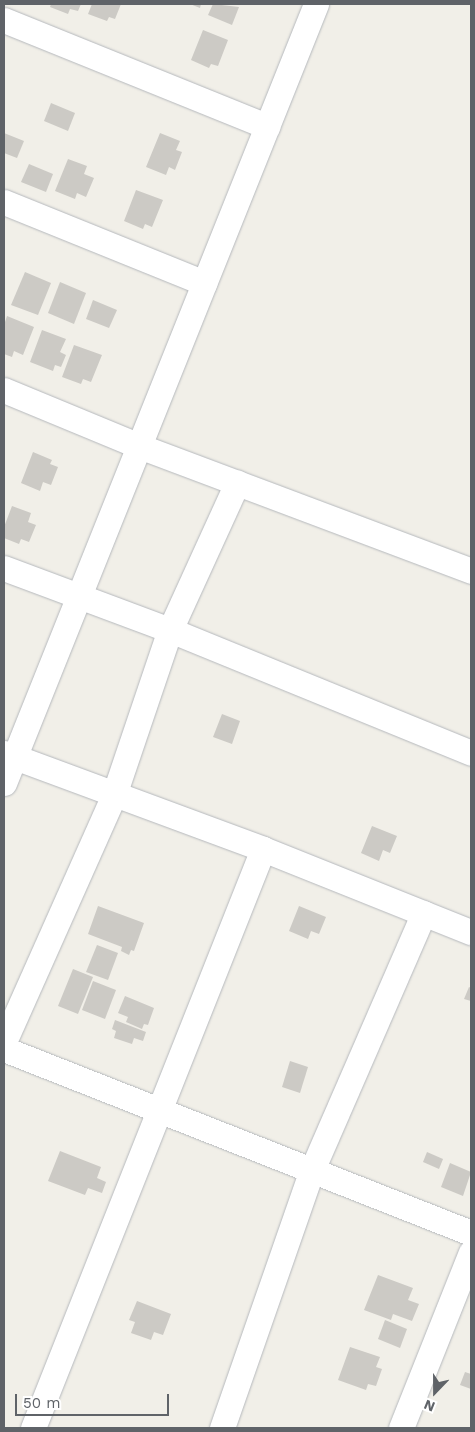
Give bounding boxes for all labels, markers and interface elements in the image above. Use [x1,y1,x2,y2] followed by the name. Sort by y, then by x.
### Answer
[410,1367,460,1417] north arrow
[18,1384,171,1416] scale bar
[23,1394,60,1412] text: 50 m
[422,1397,437,1415] text: N

